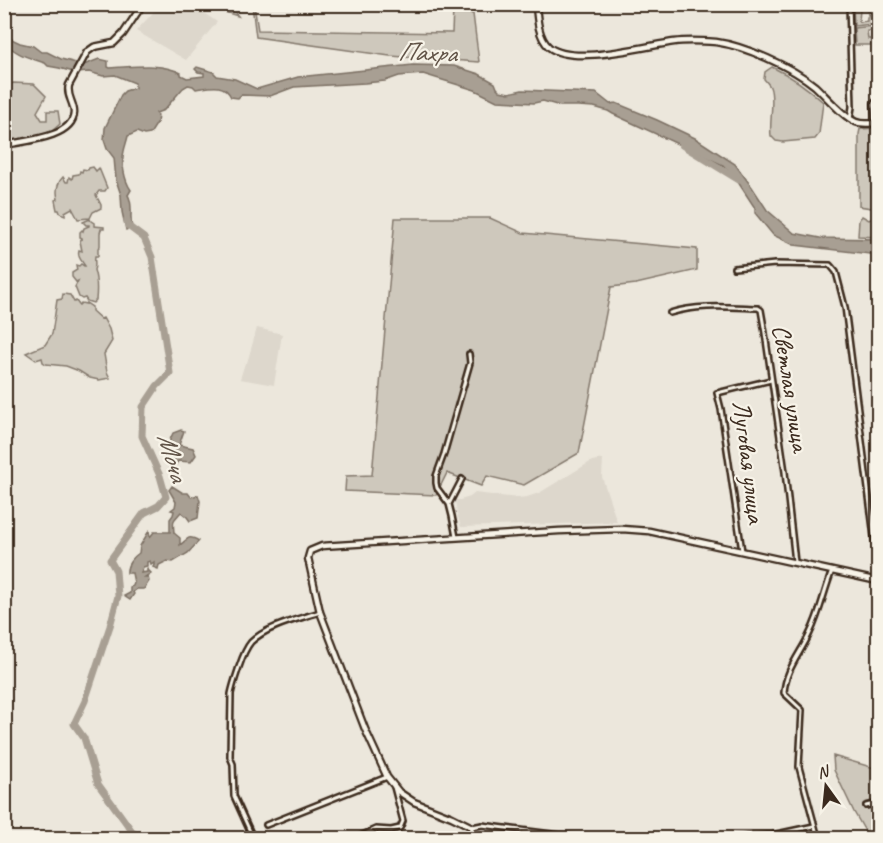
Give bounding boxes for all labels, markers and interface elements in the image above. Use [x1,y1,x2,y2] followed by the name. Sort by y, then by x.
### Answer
[397,34,459,70] water label: Пахра
[765,322,818,456] street label: Светлая улица
[725,399,773,527] street label: Луговая улица
[150,429,197,487] water label: Моча
[796,756,856,816] north arrow
[815,761,833,783] text: N

